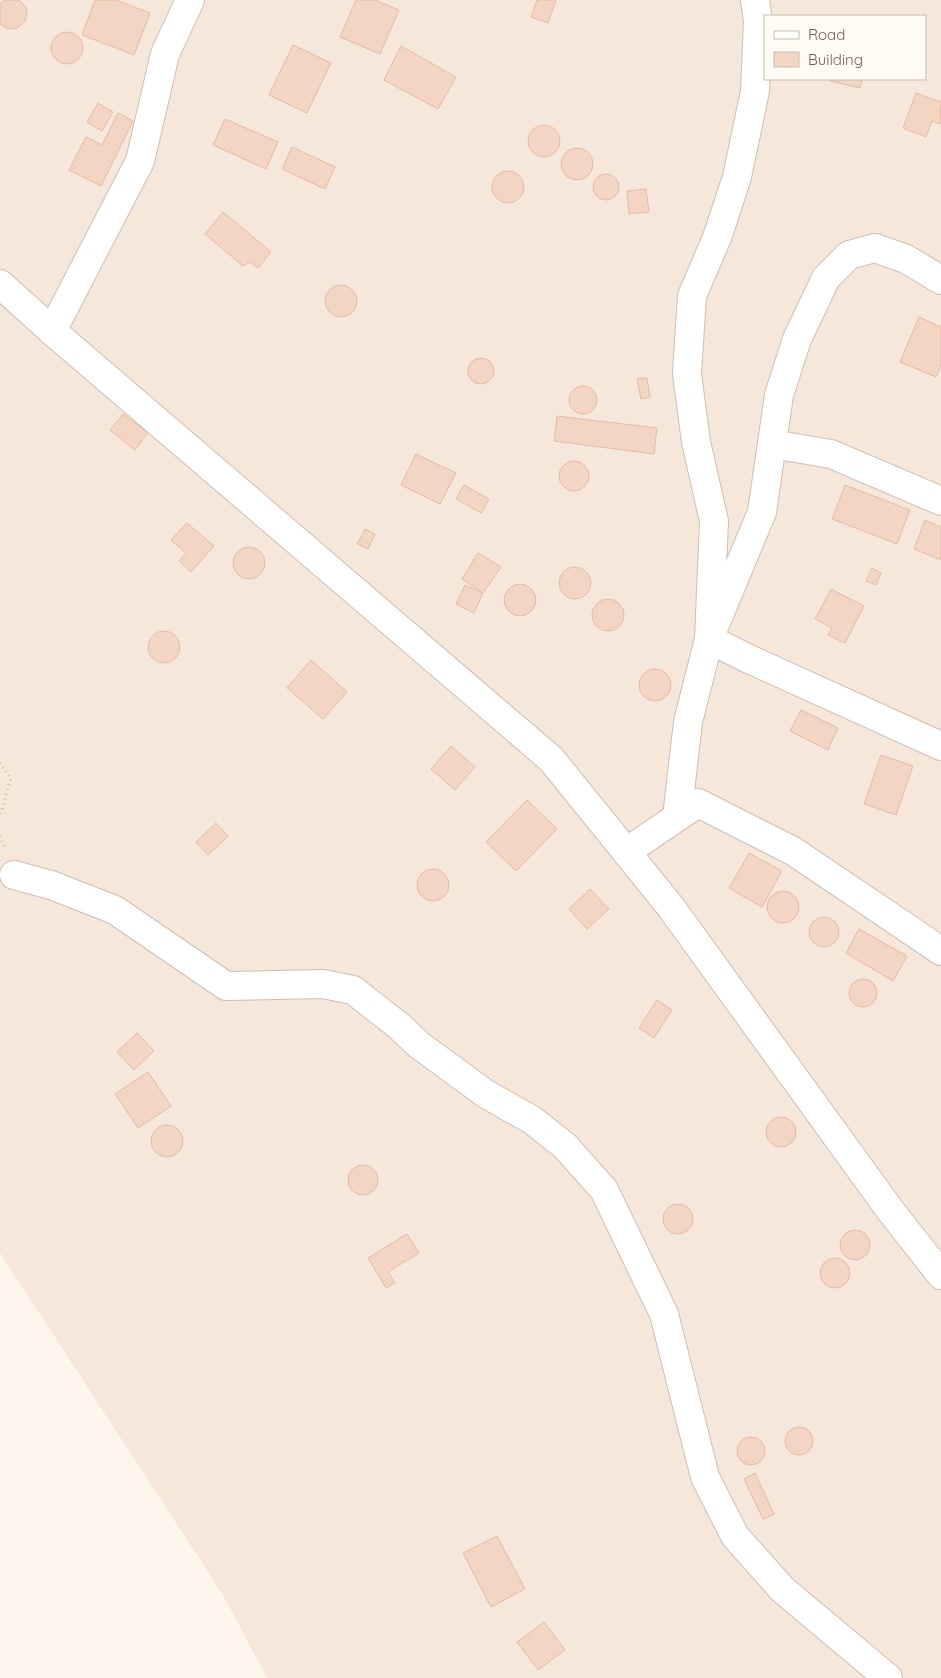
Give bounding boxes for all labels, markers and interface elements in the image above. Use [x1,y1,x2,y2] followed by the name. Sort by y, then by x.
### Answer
[764,15,926,80] legend
[808,25,845,44] text: Road
[808,50,863,69] text: Building

